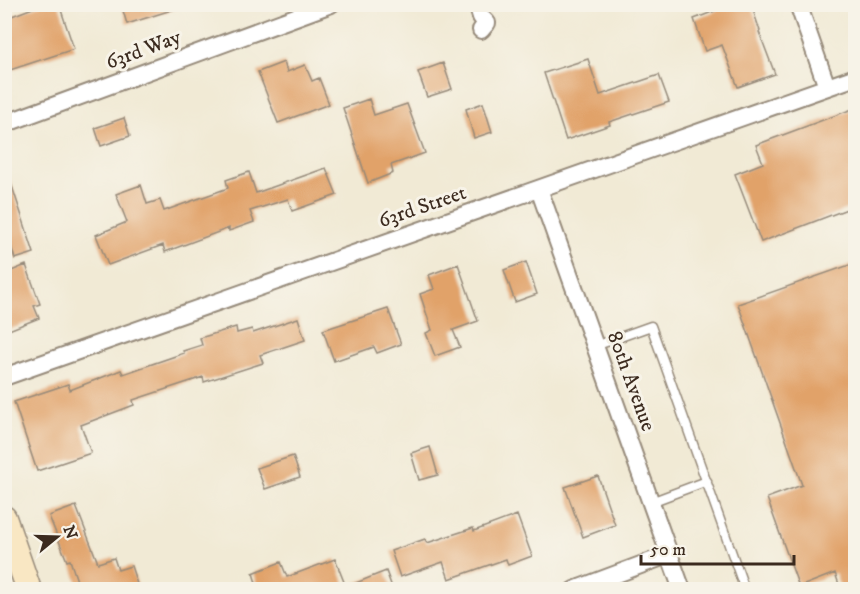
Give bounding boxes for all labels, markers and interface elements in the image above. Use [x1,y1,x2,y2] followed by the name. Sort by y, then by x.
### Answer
[102,24,186,76] street label: 63rd Way
[375,180,470,234] street label: 63rd Street
[601,328,661,435] street label: 80th Avenue
[27,507,87,567] north arrow
[59,523,82,542] text: N
[641,528,794,566] scale bar
[650,539,686,561] text: 50 m

